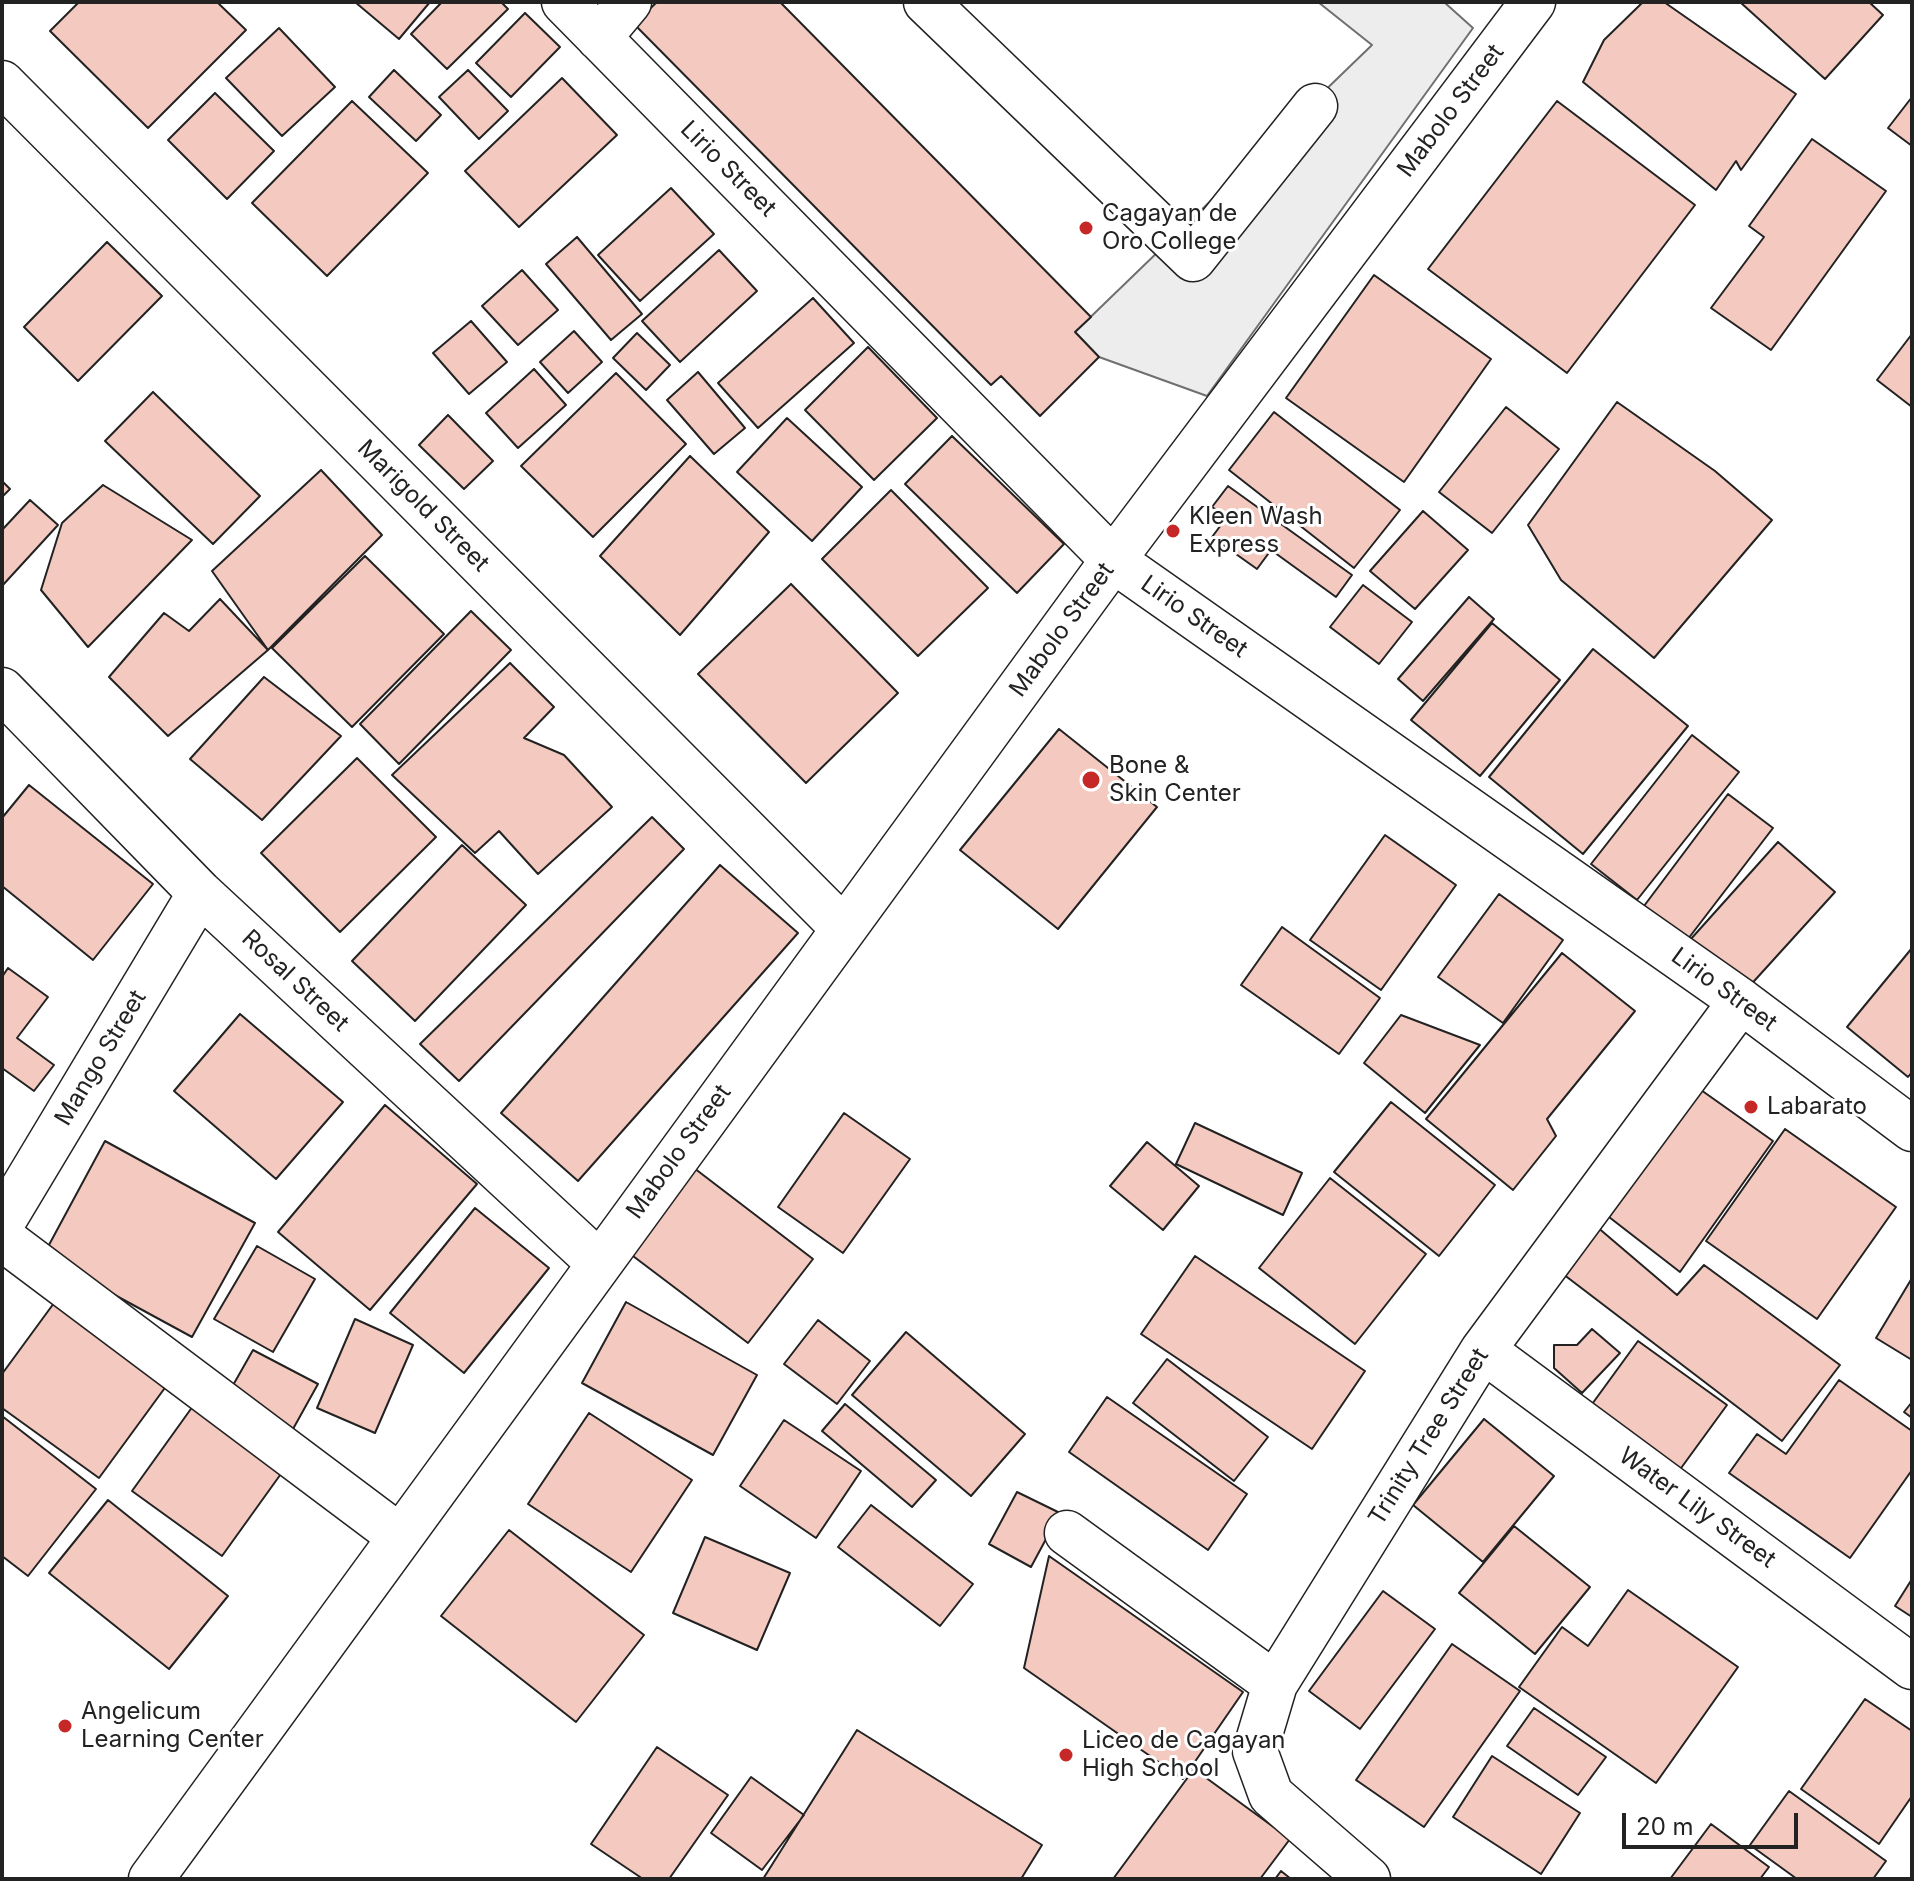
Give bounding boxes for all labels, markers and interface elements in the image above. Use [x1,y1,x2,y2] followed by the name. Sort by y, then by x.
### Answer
[1392,39,1510,183] street label: Mabolo Street
[674,115,782,223] street label: Lirio Street
[1102,200,1237,256] place label: Cagayan de Oro College
[1077,219,1095,237] marker: Cagayan de Oro College
[351,434,495,578] street label: Marigold Street
[1189,503,1323,559] place label: Kleen Wash Express
[1164,522,1182,540] marker: Kleen Wash Express
[1004,557,1120,703] street label: Mabolo Street
[1135,570,1253,664] street label: Lirio Street
[1109,752,1241,808] place label: Bone & Skin Center
[1080,769,1102,791] marker: Bone & Skin Center
[235,924,355,1038] street label: Rosal Street
[1666,942,1782,1038] street label: Lirio Street
[49,985,153,1131] street label: Mango Street
[621,1079,737,1225] street label: Mabolo Street
[1767,1093,1867,1121] place label: Labarato
[1742,1098,1760,1116] marker: Labarato
[1363,1343,1495,1531] street label: Trinity Tree Street
[1613,1442,1781,1574] street label: Water Lily Street
[81,1698,264,1754] place label: Angelicum Learning Center
[56,1717,74,1735] marker: Angelicum Learning Center
[1082,1727,1286,1783] place label: Liceo de Cagayan High School
[1057,1746,1075,1764] marker: Liceo de Cagayan High School
[1626,1797,1802,1847] scale bar
[1636,1812,1694,1841] text: 20 m

